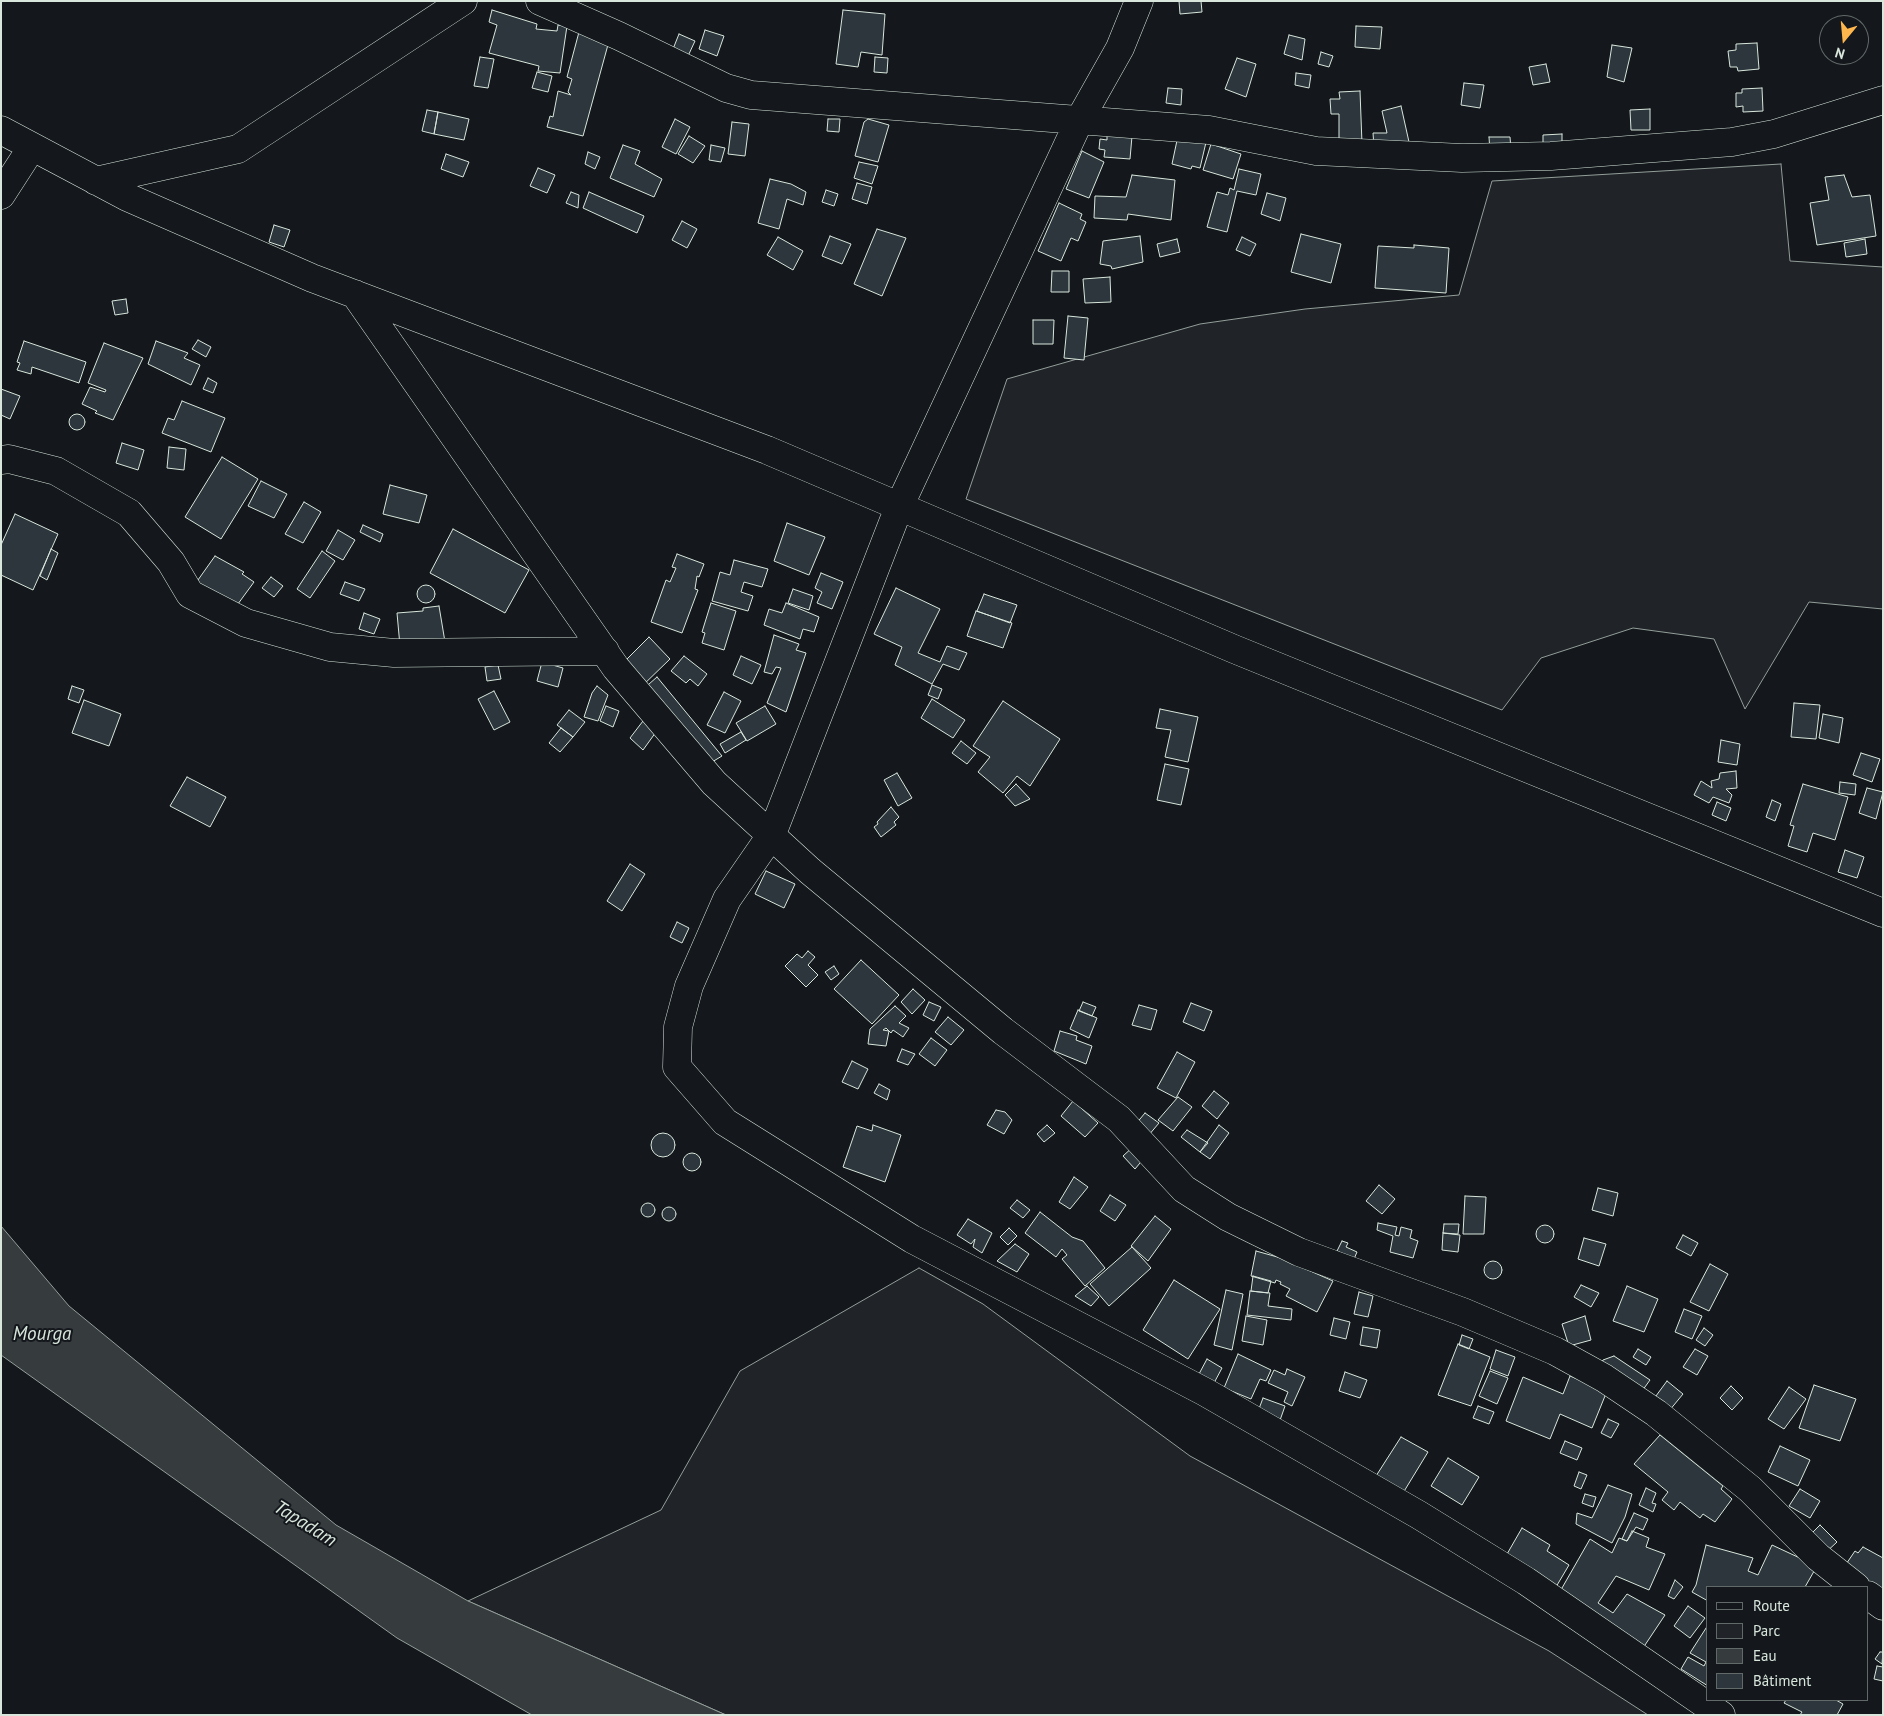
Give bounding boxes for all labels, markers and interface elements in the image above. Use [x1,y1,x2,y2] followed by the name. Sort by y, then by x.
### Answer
[1819,15,1869,65] north arrow
[1833,43,1847,63] text: N
[13,1324,71,1346] water label: Mourga
[269,1496,341,1552] water label: Tapadam
[1706,1586,1869,1701] legend
[1753,1596,1790,1615] text: Route
[1753,1621,1780,1640] text: Parc
[1753,1646,1777,1665] text: Eau
[1753,1671,1811,1690] text: Bâtiment

